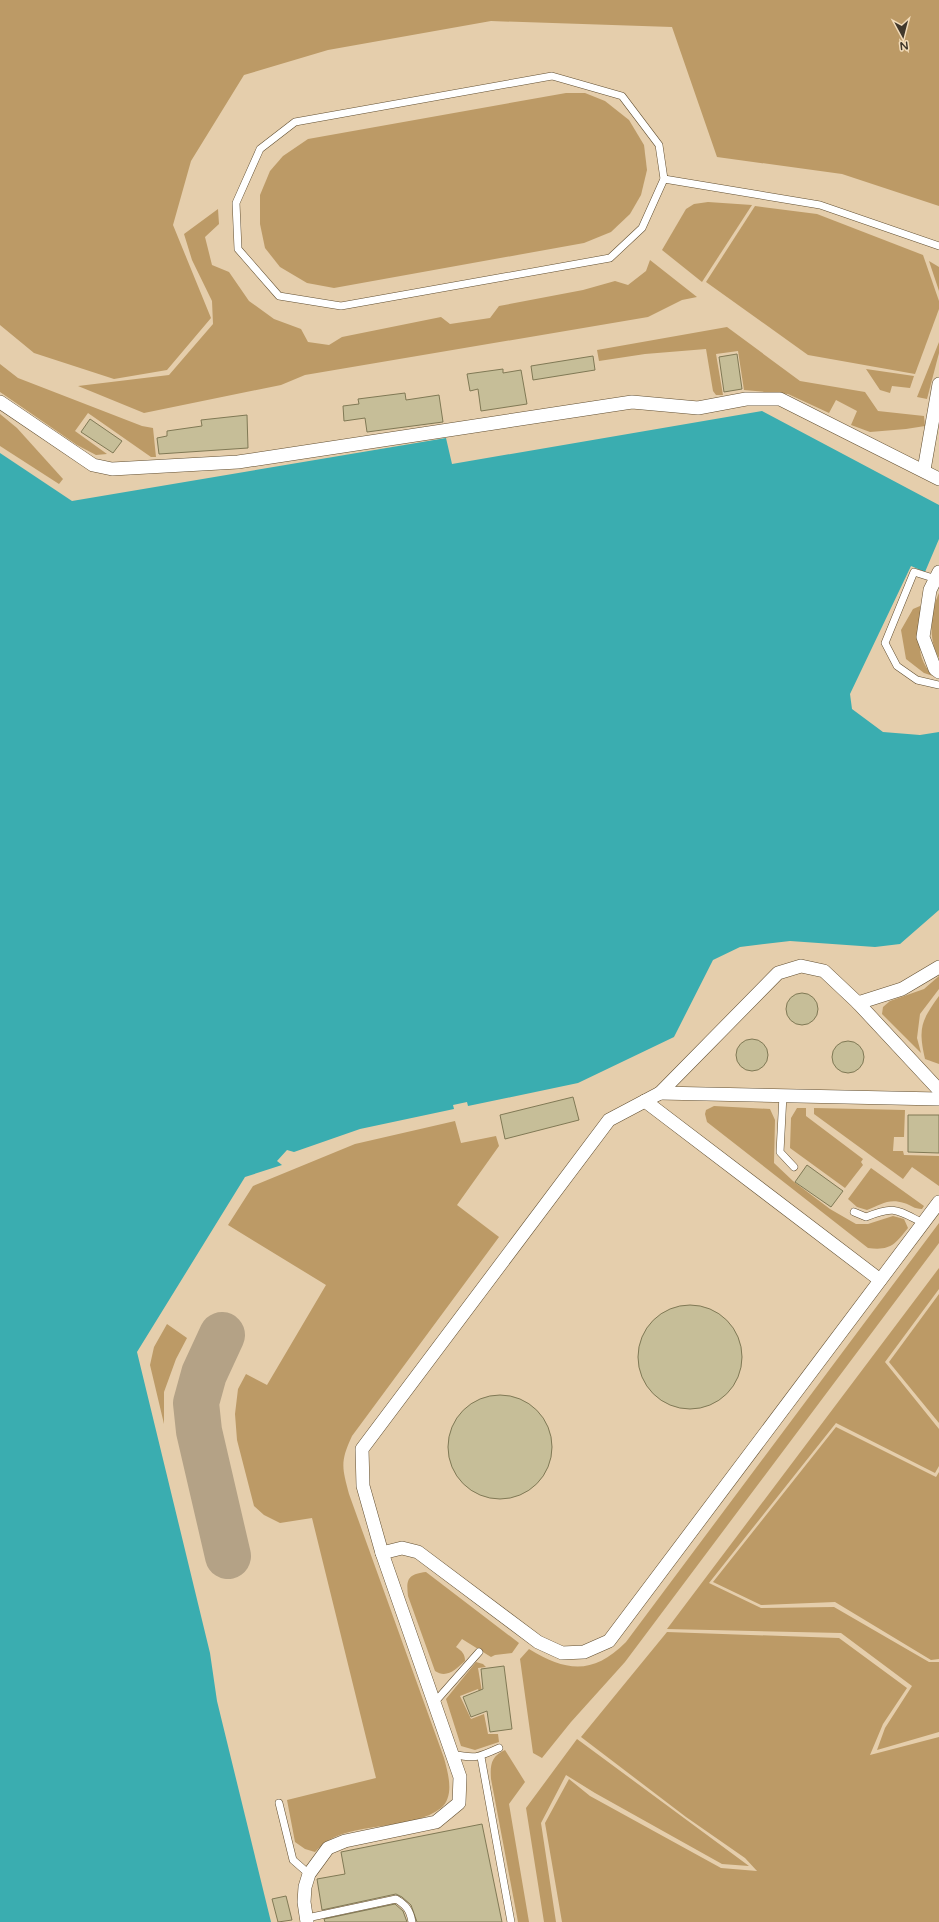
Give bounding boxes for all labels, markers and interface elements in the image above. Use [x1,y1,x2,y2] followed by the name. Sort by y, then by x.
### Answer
[883,16,923,56] north arrow
[899,38,909,52] text: N

